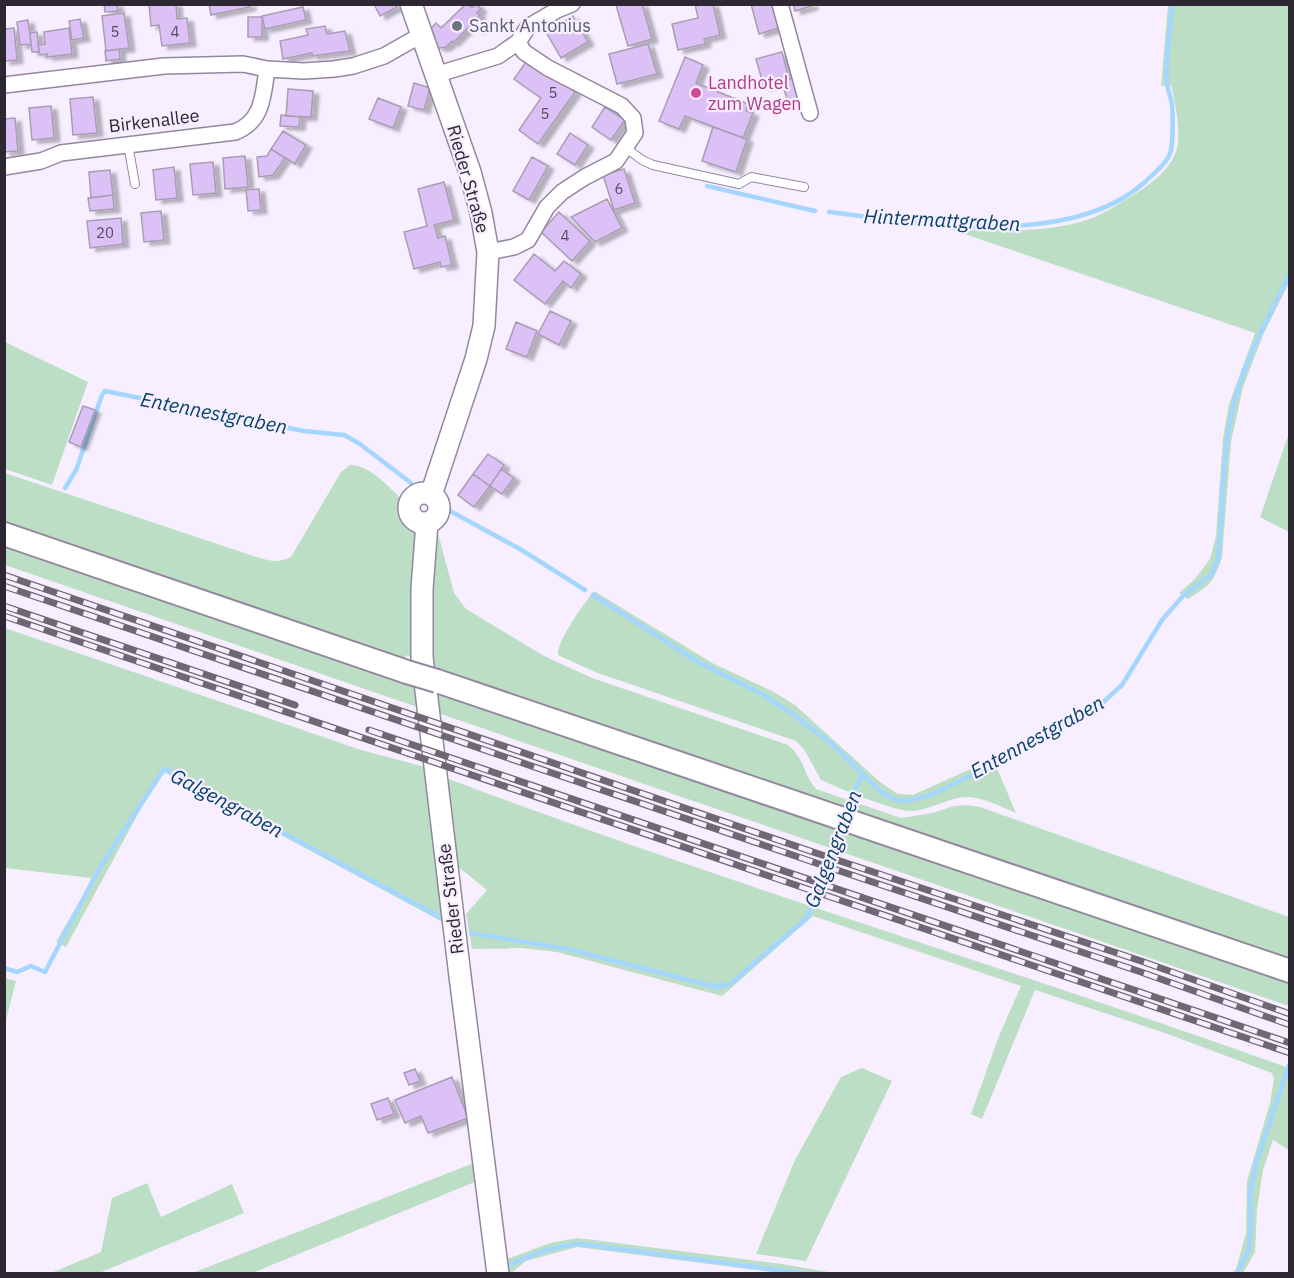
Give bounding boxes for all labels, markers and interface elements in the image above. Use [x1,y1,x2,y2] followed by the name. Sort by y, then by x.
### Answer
[469,14,591,37] place label: Sankt Antonius
[450,19,464,33] marker: Sankt Antonius
[110,22,120,41] house number: 5
[170,22,180,41] house number: 4
[708,71,802,115] place label: Landhotel zum Wagen
[548,83,558,102] house number: 5
[689,86,703,100] marker: Landhotel zum Wagen
[107,104,201,137] street label: Birkenallee
[540,104,550,123] house number: 5
[442,122,495,236] street label: Rieder Straße
[614,179,624,198] house number: 6
[863,202,1021,237] water label: Hintermattgraben
[96,223,114,242] house number: 20
[560,226,570,245] house number: 4
[138,385,290,440] water label: Entennestgraben
[965,689,1109,785] water label: Entennestgraben
[166,762,288,844] water label: Galgengraben
[798,786,867,911] water label: Galgengraben
[432,842,469,956] street label: Rieder Straße

